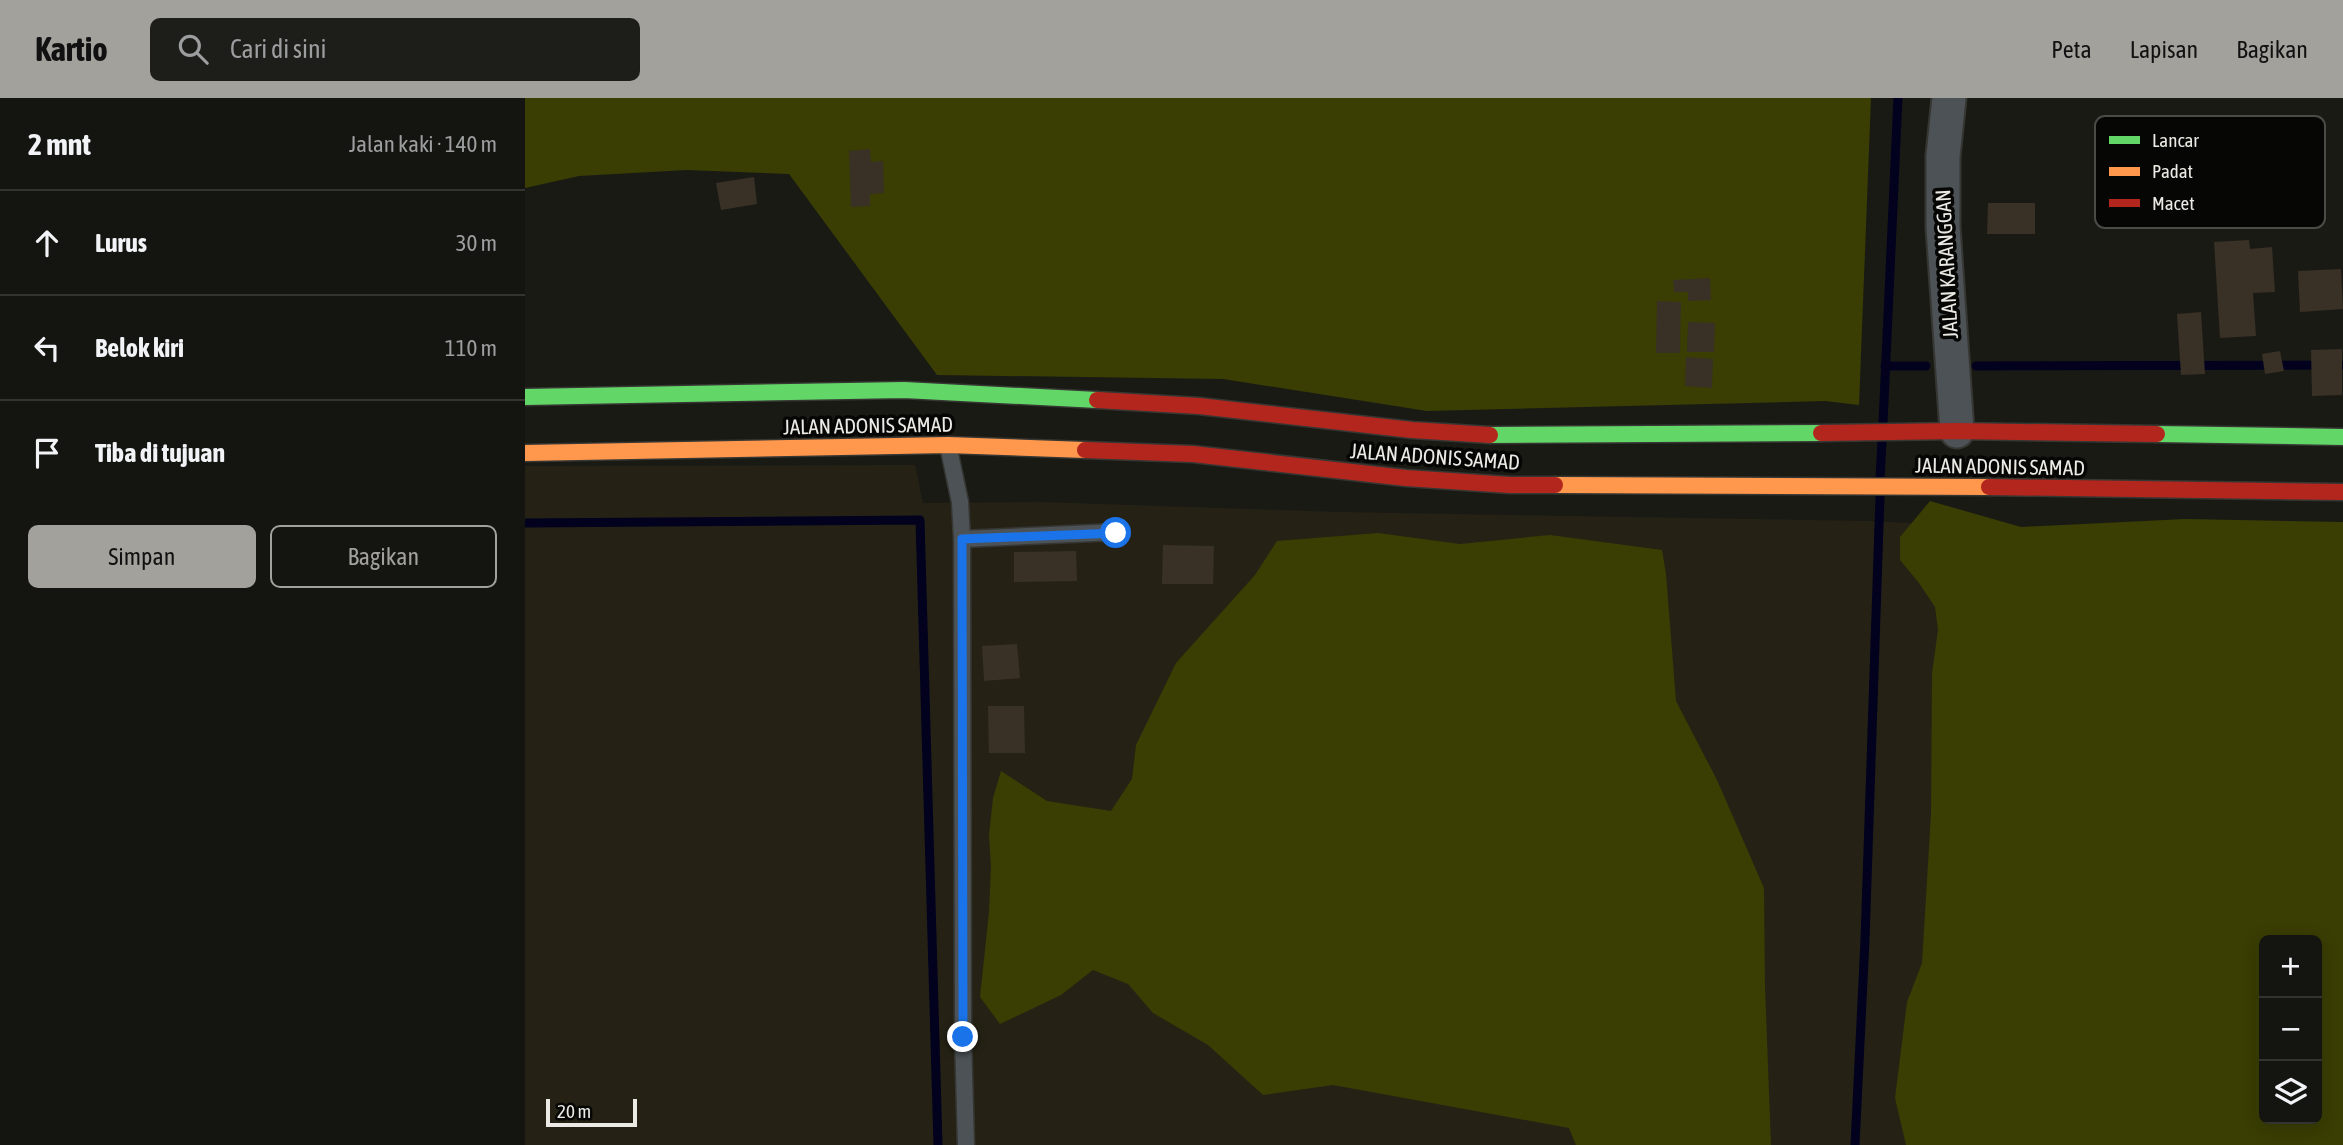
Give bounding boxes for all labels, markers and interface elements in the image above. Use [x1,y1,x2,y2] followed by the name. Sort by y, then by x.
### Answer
[150,18,640,81] search box
[35,30,108,68] text: Kartio
[174,30,212,68] icon: search
[230,34,327,64] text: Cari di sini
[2051,36,2092,63] text: Peta
[2130,36,2198,63] text: Lapisan
[2236,36,2308,63] text: Bagikan
[2095,116,2325,228] legend
[28,127,91,161] text: 2 mnt
[2152,129,2199,151] text: Lancar
[349,131,497,157] text: Jalan kaki · 140 m
[2152,160,2193,182] text: Padat
[1930,189,1962,339] street label: JALAN KARANGGAN
[2152,192,2195,214] text: Macet
[28,224,66,262] icon: ahead
[95,228,147,258] text: Lurus
[456,230,497,256] text: 30 m
[28,329,66,367] icon: left
[95,333,184,363] text: Belok kiri
[445,335,497,361] text: 110 m
[783,412,953,438] street label: JALAN ADONIS SAMAD
[28,434,66,472] icon: arrive
[95,438,225,468] text: Tiba di tujuan
[1350,438,1521,474] street label: JALAN ADONIS SAMAD
[1915,453,2085,479] street label: JALAN ADONIS SAMAD
[1100,517,1131,548] route start
[28,525,256,588] button: Simpan
[270,525,497,588] button: Bagikan
[2259,935,2322,1124] map controls
[2259,935,2322,998] button: +
[2259,998,2322,1061] button: −
[947,1021,978,1052] route end
[2259,1061,2322,1124] button: layers
[546,1096,637,1128] scale bar
[557,1100,591,1122] text: 20 m

